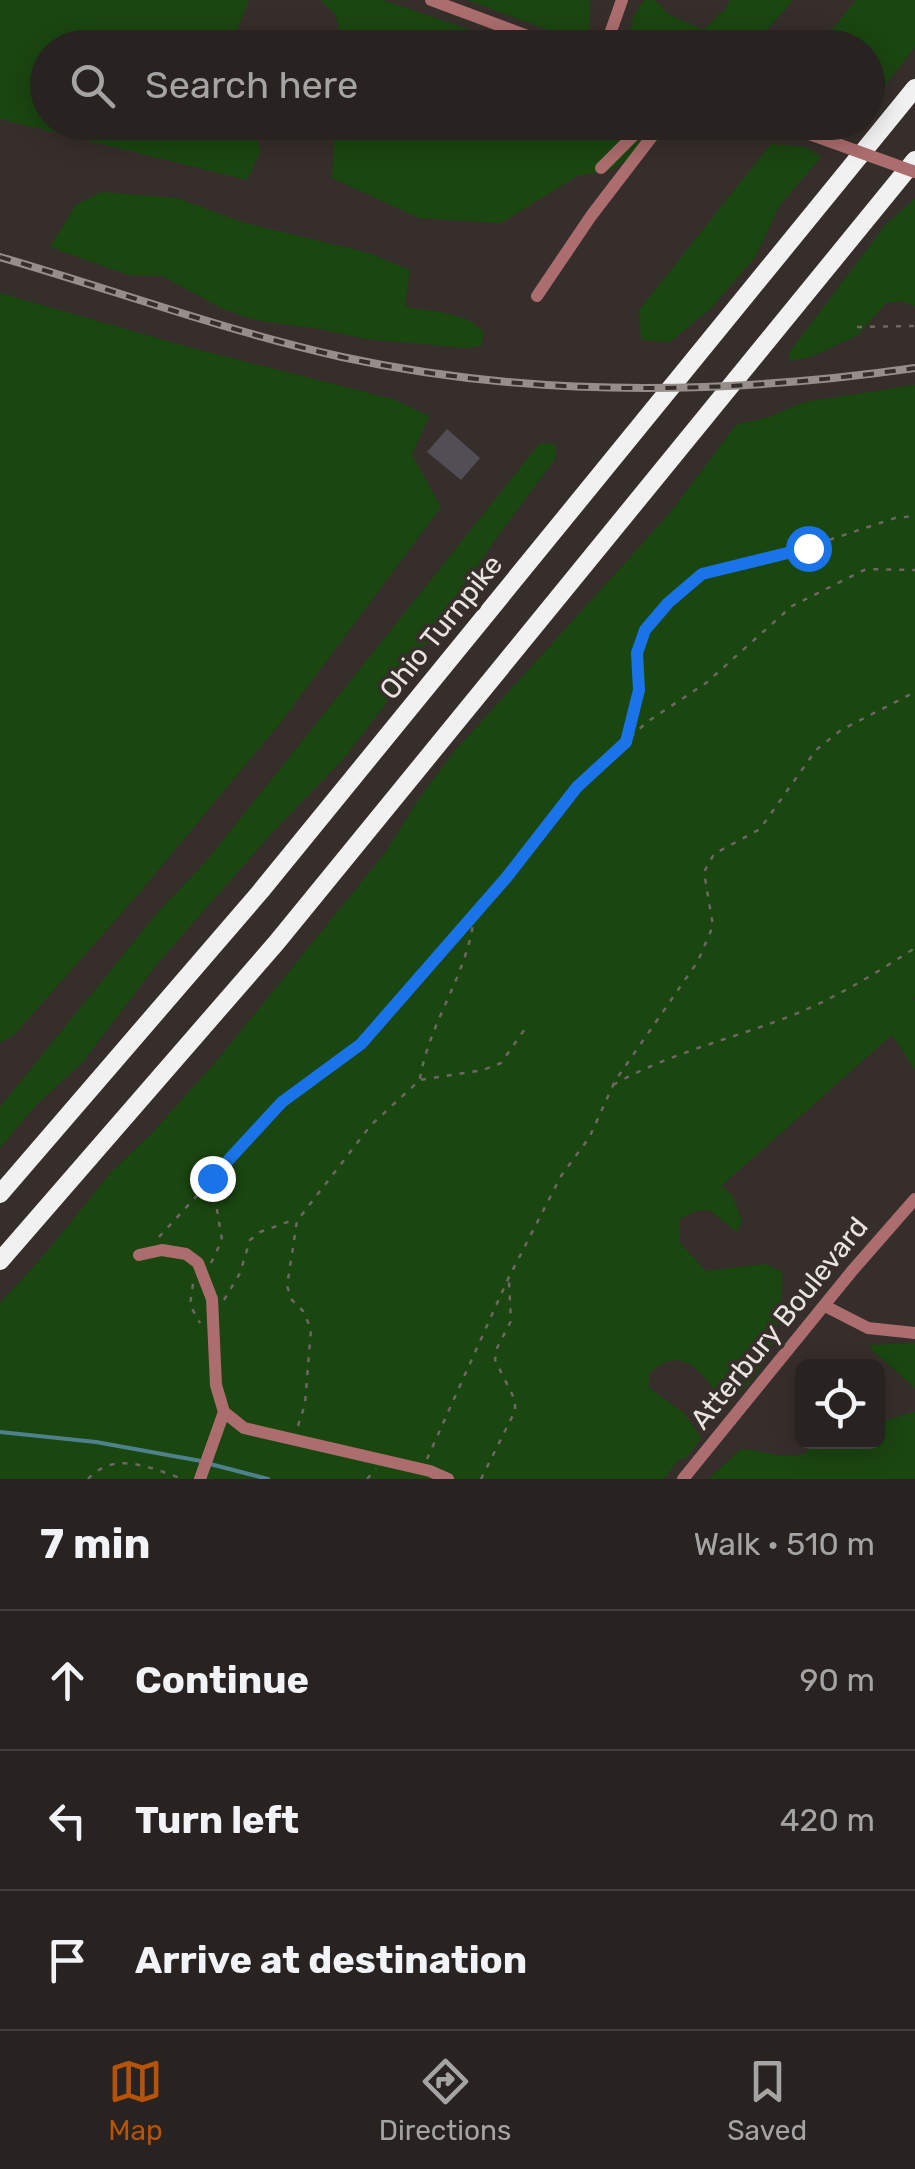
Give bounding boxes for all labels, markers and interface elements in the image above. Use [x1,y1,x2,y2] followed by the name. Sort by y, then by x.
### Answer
[30,30,885,140] search box
[65,58,120,113] icon: search
[145,62,358,108] text: Search here
[786,526,832,572] route start
[373,548,509,706] street label: Ohio Turnpike
[190,1156,236,1202] route end
[683,1210,875,1436] street label: Atterbury Boulevard
[795,1359,885,1449] map controls
[795,1359,885,1449] button: locate
[40,1519,151,1569] text: 7 min
[693,1525,875,1563] text: Walk · 510 m
[40,1653,95,1708] icon: ahead
[135,1657,309,1703] text: Continue
[799,1661,875,1699] text: 90 m
[40,1793,95,1848] icon: left
[135,1797,299,1843] text: Turn left
[780,1801,875,1839] text: 420 m
[40,1933,95,1988] icon: arrive
[135,1937,527,1983] text: Arrive at destination
[108,2054,163,2147] tab: Map
[379,2054,511,2147] tab: Directions
[727,2054,807,2147] tab: Saved

